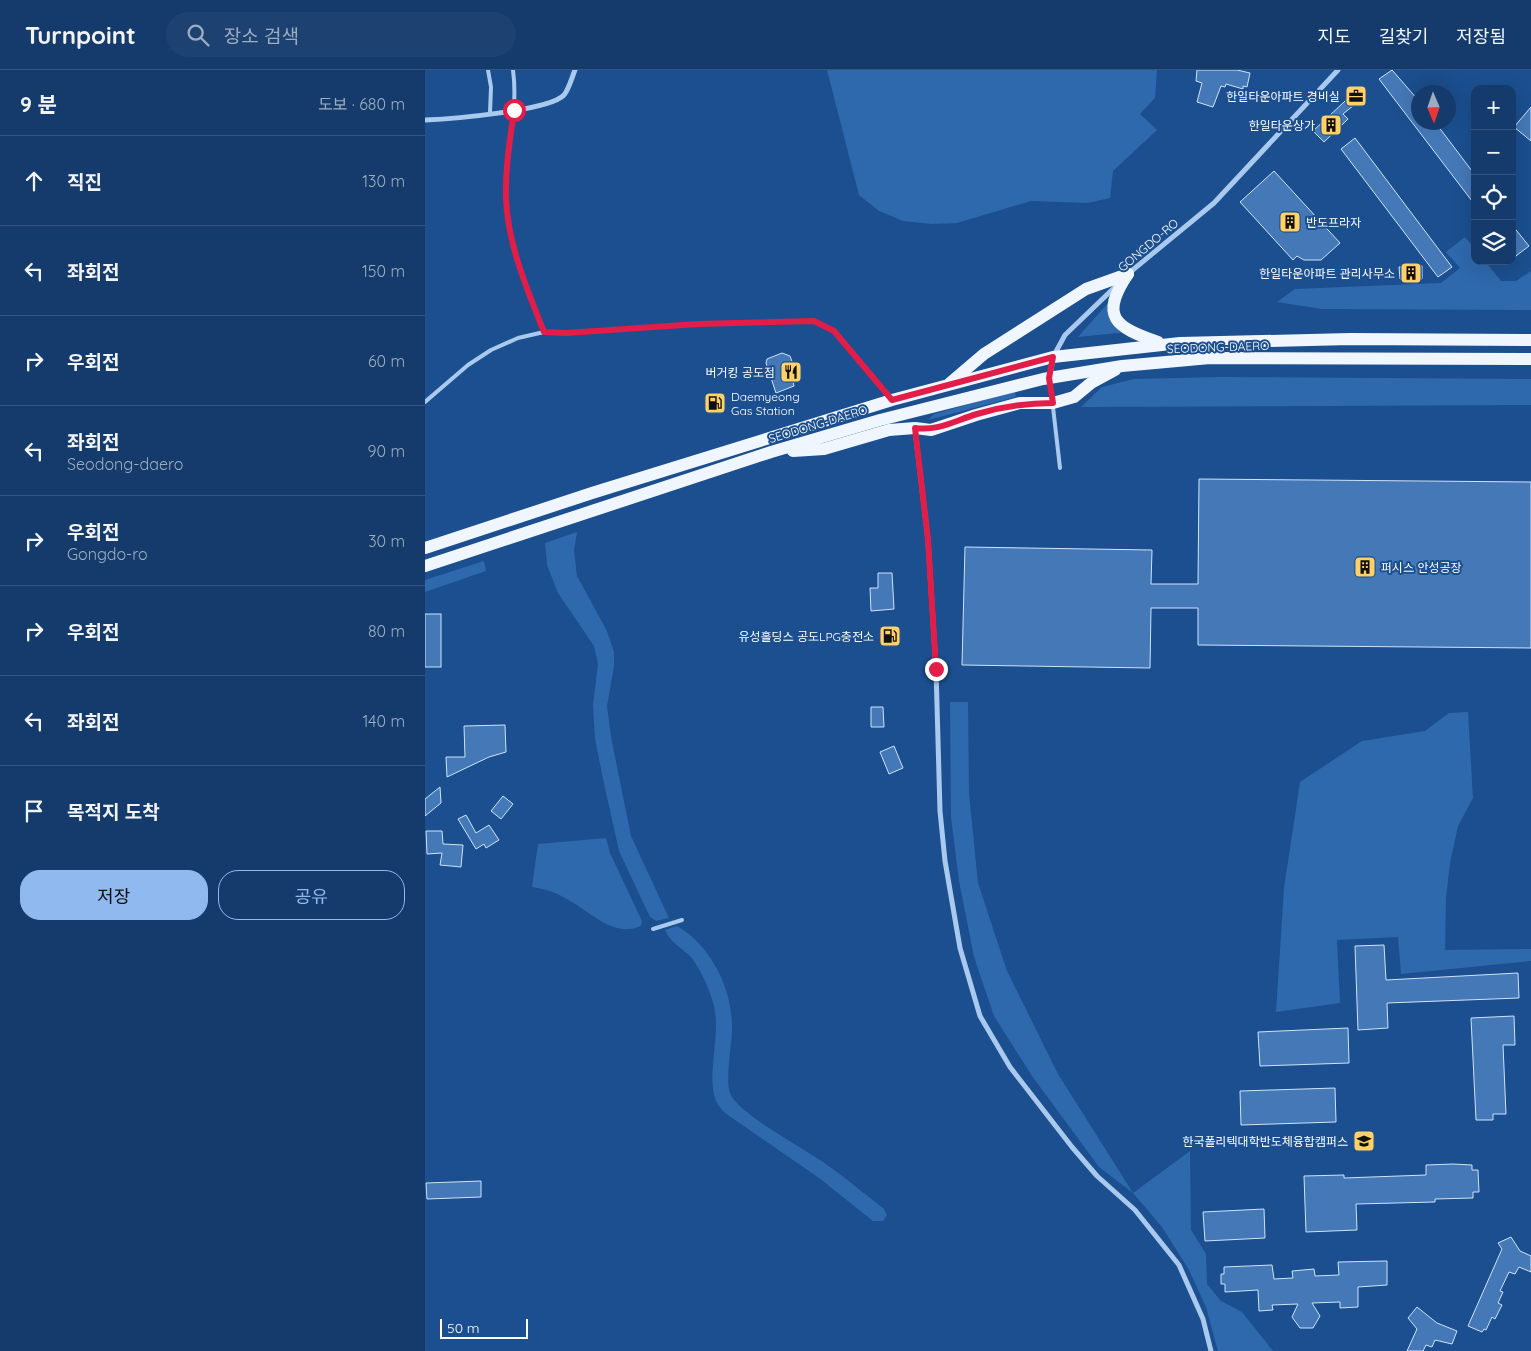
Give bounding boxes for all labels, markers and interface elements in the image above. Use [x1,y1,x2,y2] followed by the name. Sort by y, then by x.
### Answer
[166,12,516,57] search box
[25,20,136,50] text: Turnpoint
[184,21,212,49] icon: search
[224,24,299,48] text: 장소 검색
[1318,25,1351,48] text: 지도
[1379,25,1428,48] text: 길찾기
[1456,25,1506,48] text: 저장됨
[1344,84,1368,108] office icon: 한일타운아파트 경비실
[1411,85,1456,130] north arrow
[1471,85,1516,265] map controls
[1471,85,1516,130] button: +
[1226,89,1340,104] place label: 한일타운아파트 경비실
[20,91,57,117] text: 9 분
[318,94,405,114] text: 도보 · 680 m
[503,99,526,122] route start
[1319,113,1343,137] building icon: 한일타운상가
[1249,118,1315,133] place label: 한일타운상가
[1471,130,1516,175] button: −
[20,167,48,195] icon: ahead
[67,170,102,194] text: 직진
[362,171,405,191] text: 130 m
[1471,175,1516,220] button: locate
[1278,210,1302,234] building icon: 반도프라자
[1115,215,1181,275] street label: GONGDO-RO
[1306,215,1361,230] place label: 반도프라자
[1471,220,1516,265] button: layers
[20,257,48,285] icon: left
[67,260,119,284] text: 좌회전
[362,261,405,281] text: 150 m
[1399,261,1423,285] building icon: 한일타운아파트 관리사무소
[1259,266,1395,281] place label: 한일타운아파트 관리사무소
[1166,338,1270,356] street label: SEODONG-DAERO
[20,347,48,375] icon: right
[67,350,119,374] text: 우회전
[368,351,405,371] text: 60 m
[779,360,803,384] restaurant icon: 버거킹 공도점
[705,365,775,380] place label: 버거킹 공도점
[731,389,800,418] place label: Daemyeong Gas Station
[703,391,727,415] fuel station icon: Daemyeong Gas Station
[767,402,869,446] street label: SEODONG-DAERO
[67,430,119,454] text: 좌회전
[20,437,48,465] icon: left
[368,441,405,461] text: 90 m
[67,454,183,474] text: Seodong-daero
[67,520,119,544] text: 우회전
[20,527,48,555] icon: right
[368,531,405,551] text: 30 m
[67,544,148,564] text: Gongdo-ro
[1353,555,1377,579] building icon: 퍼시스 안성공장
[1381,560,1462,575] place label: 퍼시스 안성공장
[20,617,48,645] icon: right
[67,620,119,644] text: 우회전
[368,621,405,641] text: 80 m
[878,624,902,648] fuel station icon: 유성홀딩스 공도LPG충전소
[738,629,874,644] place label: 유성홀딩스 공도LPG충전소
[925,658,948,681] route end
[20,707,48,735] icon: left
[67,710,119,734] text: 좌회전
[362,711,405,731] text: 140 m
[20,797,48,825] icon: arrive
[67,800,160,824] text: 목적지 도착
[20,870,208,920] button: 저장
[218,870,405,920] button: 공유
[1352,1129,1376,1153] school or university icon: 한국폴리텍대학반도체융합캠퍼스
[1182,1134,1348,1149] place label: 한국폴리텍대학반도체융합캠퍼스
[440,1316,527,1339] scale bar
[447,1319,480,1337] text: 50 m

